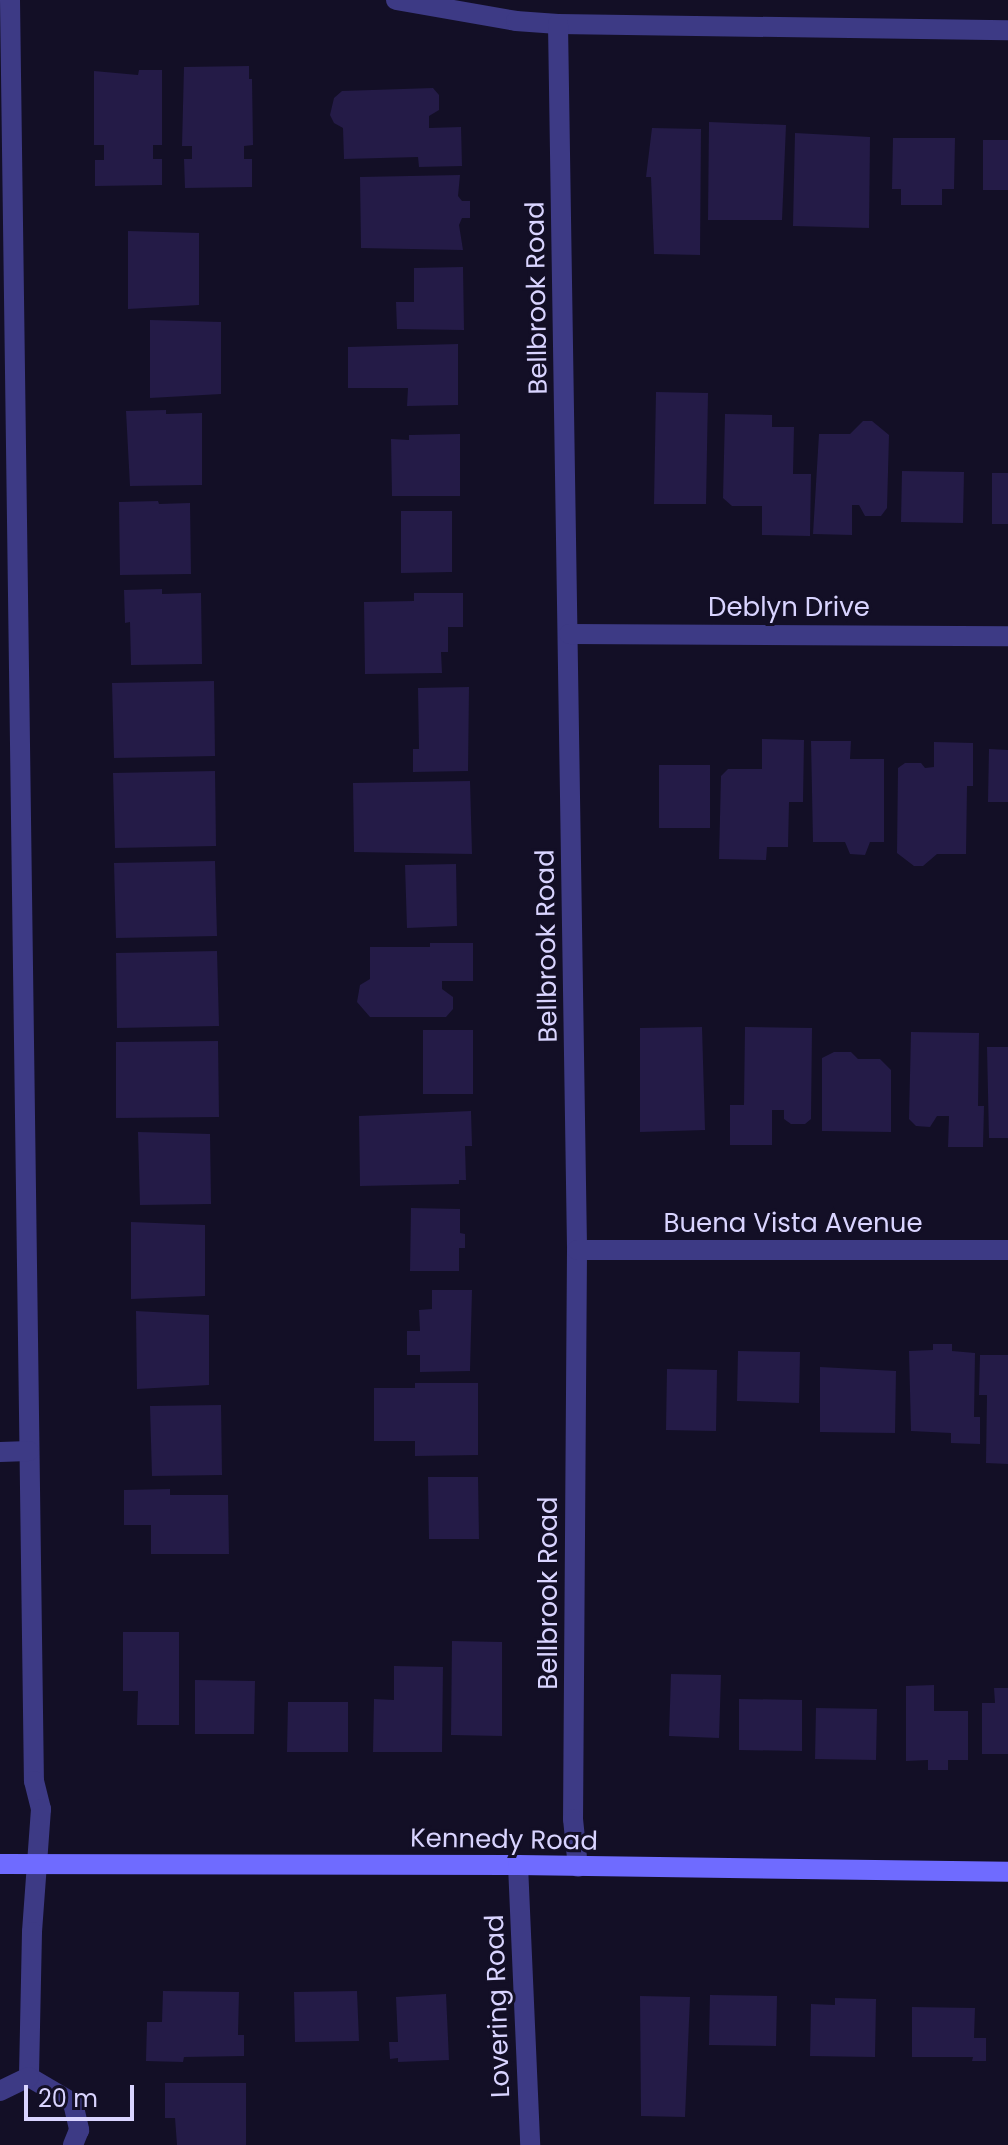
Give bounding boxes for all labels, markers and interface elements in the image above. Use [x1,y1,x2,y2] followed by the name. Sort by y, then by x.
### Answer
[520,201,554,395] street label: Bellbrook Road
[708,592,870,624] street label: Deblyn Drive
[530,849,564,1043] street label: Bellbrook Road
[663,1208,923,1240] street label: Buena Vista Avenue
[533,1496,565,1690] street label: Bellbrook Road
[410,1823,598,1857] street label: Kennedy Road
[479,1914,517,2098] street label: Lovering Road
[28,2069,138,2119] scale bar
[38,2082,98,2115] text: 20 m

